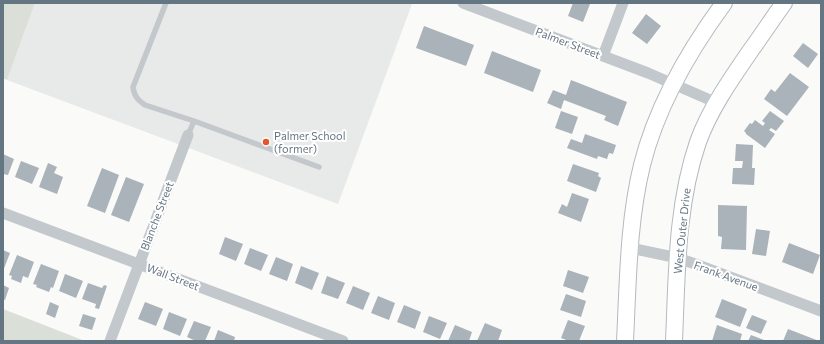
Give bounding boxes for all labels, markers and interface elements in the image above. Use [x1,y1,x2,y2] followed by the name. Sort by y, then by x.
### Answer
[534,24,603,61] street label: Palmer Street
[274,129,346,155] place label: Palmer School (former)
[261,137,271,147] marker: Palmer School (former)
[137,179,176,252] street label: Blanche Street
[671,187,692,275] street label: West Outer Drive
[692,258,760,293] street label: Frank Avenue
[145,261,202,293] street label: Wall Street

